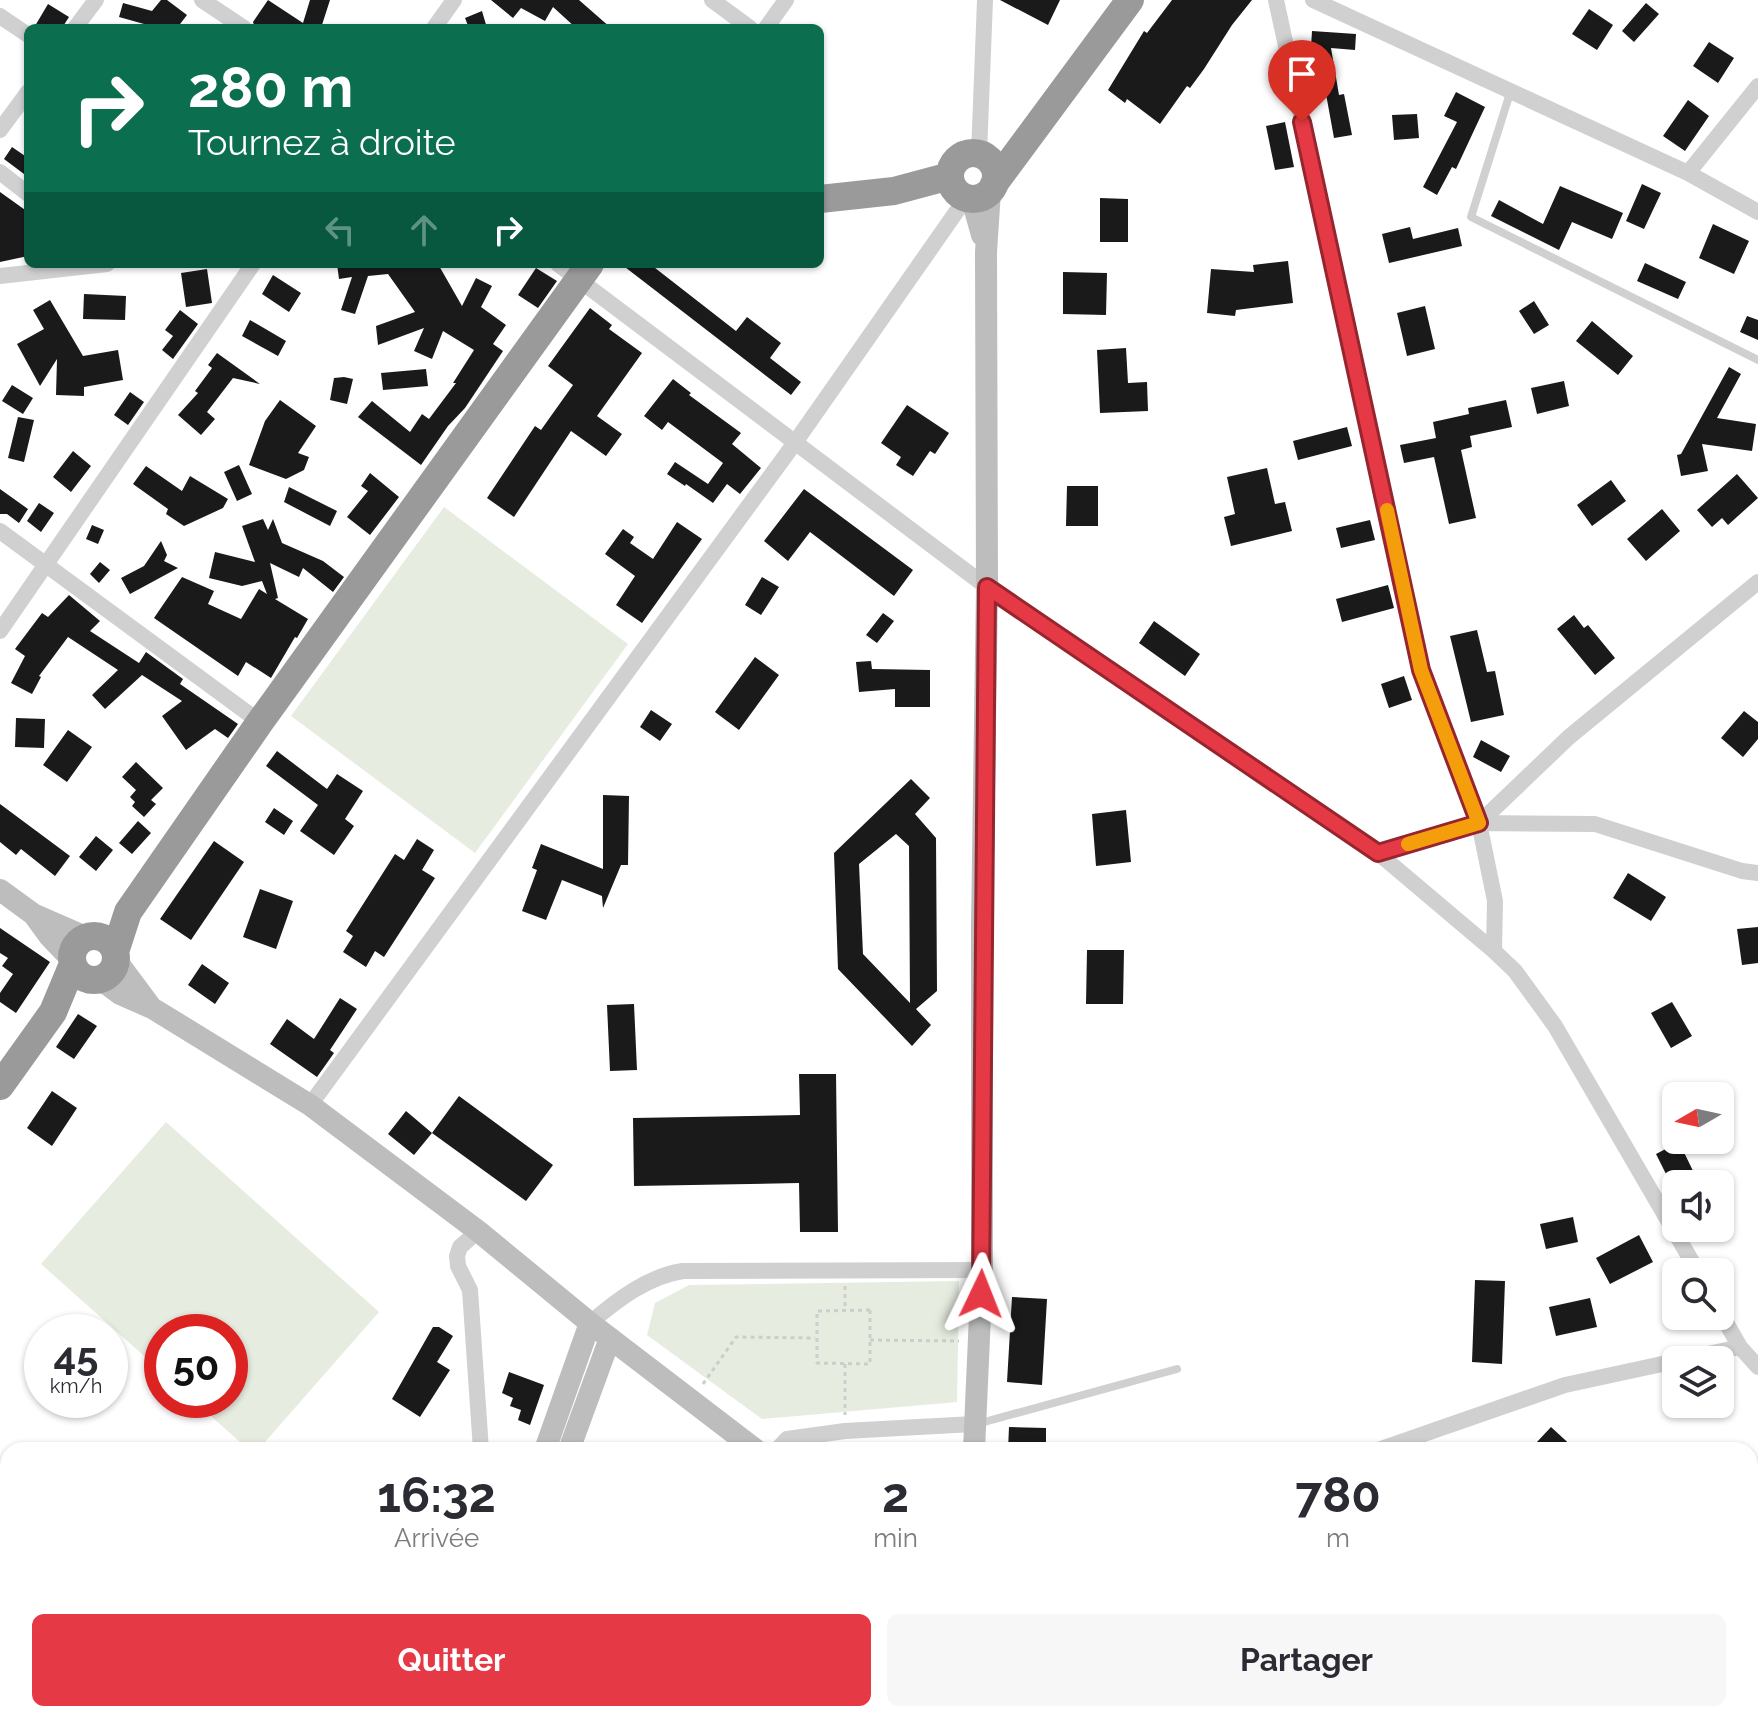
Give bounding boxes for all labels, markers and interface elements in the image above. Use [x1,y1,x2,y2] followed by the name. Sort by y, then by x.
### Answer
[1268,40,1336,122] pin
[1280,52,1324,96] icon: arrive
[188,54,353,120] text: 280 m
[56,56,160,160] icon: right
[188,121,456,163] text: Tournez à droite
[318,208,362,252] icon: left
[402,208,446,252] icon: ahead
[486,208,530,252] icon: right
[1662,1082,1734,1154] north arrow
[1662,1082,1734,1418] map controls
[1662,1170,1734,1242] button: sound
[939,1252,1023,1336] position arrow
[1662,1258,1734,1330] button: search
[144,1314,248,1418] speed limit sign: 50
[53,1332,98,1379] text: 45
[1662,1346,1734,1418] button: layers
[50,1374,102,1398] text: km/h
[377,1467,496,1523] text: 16:32
[882,1467,909,1523] text: 2
[1295,1467,1381,1523] text: 780
[394,1523,479,1553] text: Arrivée
[873,1523,918,1553] text: min
[1326,1523,1350,1553] text: m
[32,1614,871,1706] button: Quitter
[887,1614,1726,1706] button: Partager

